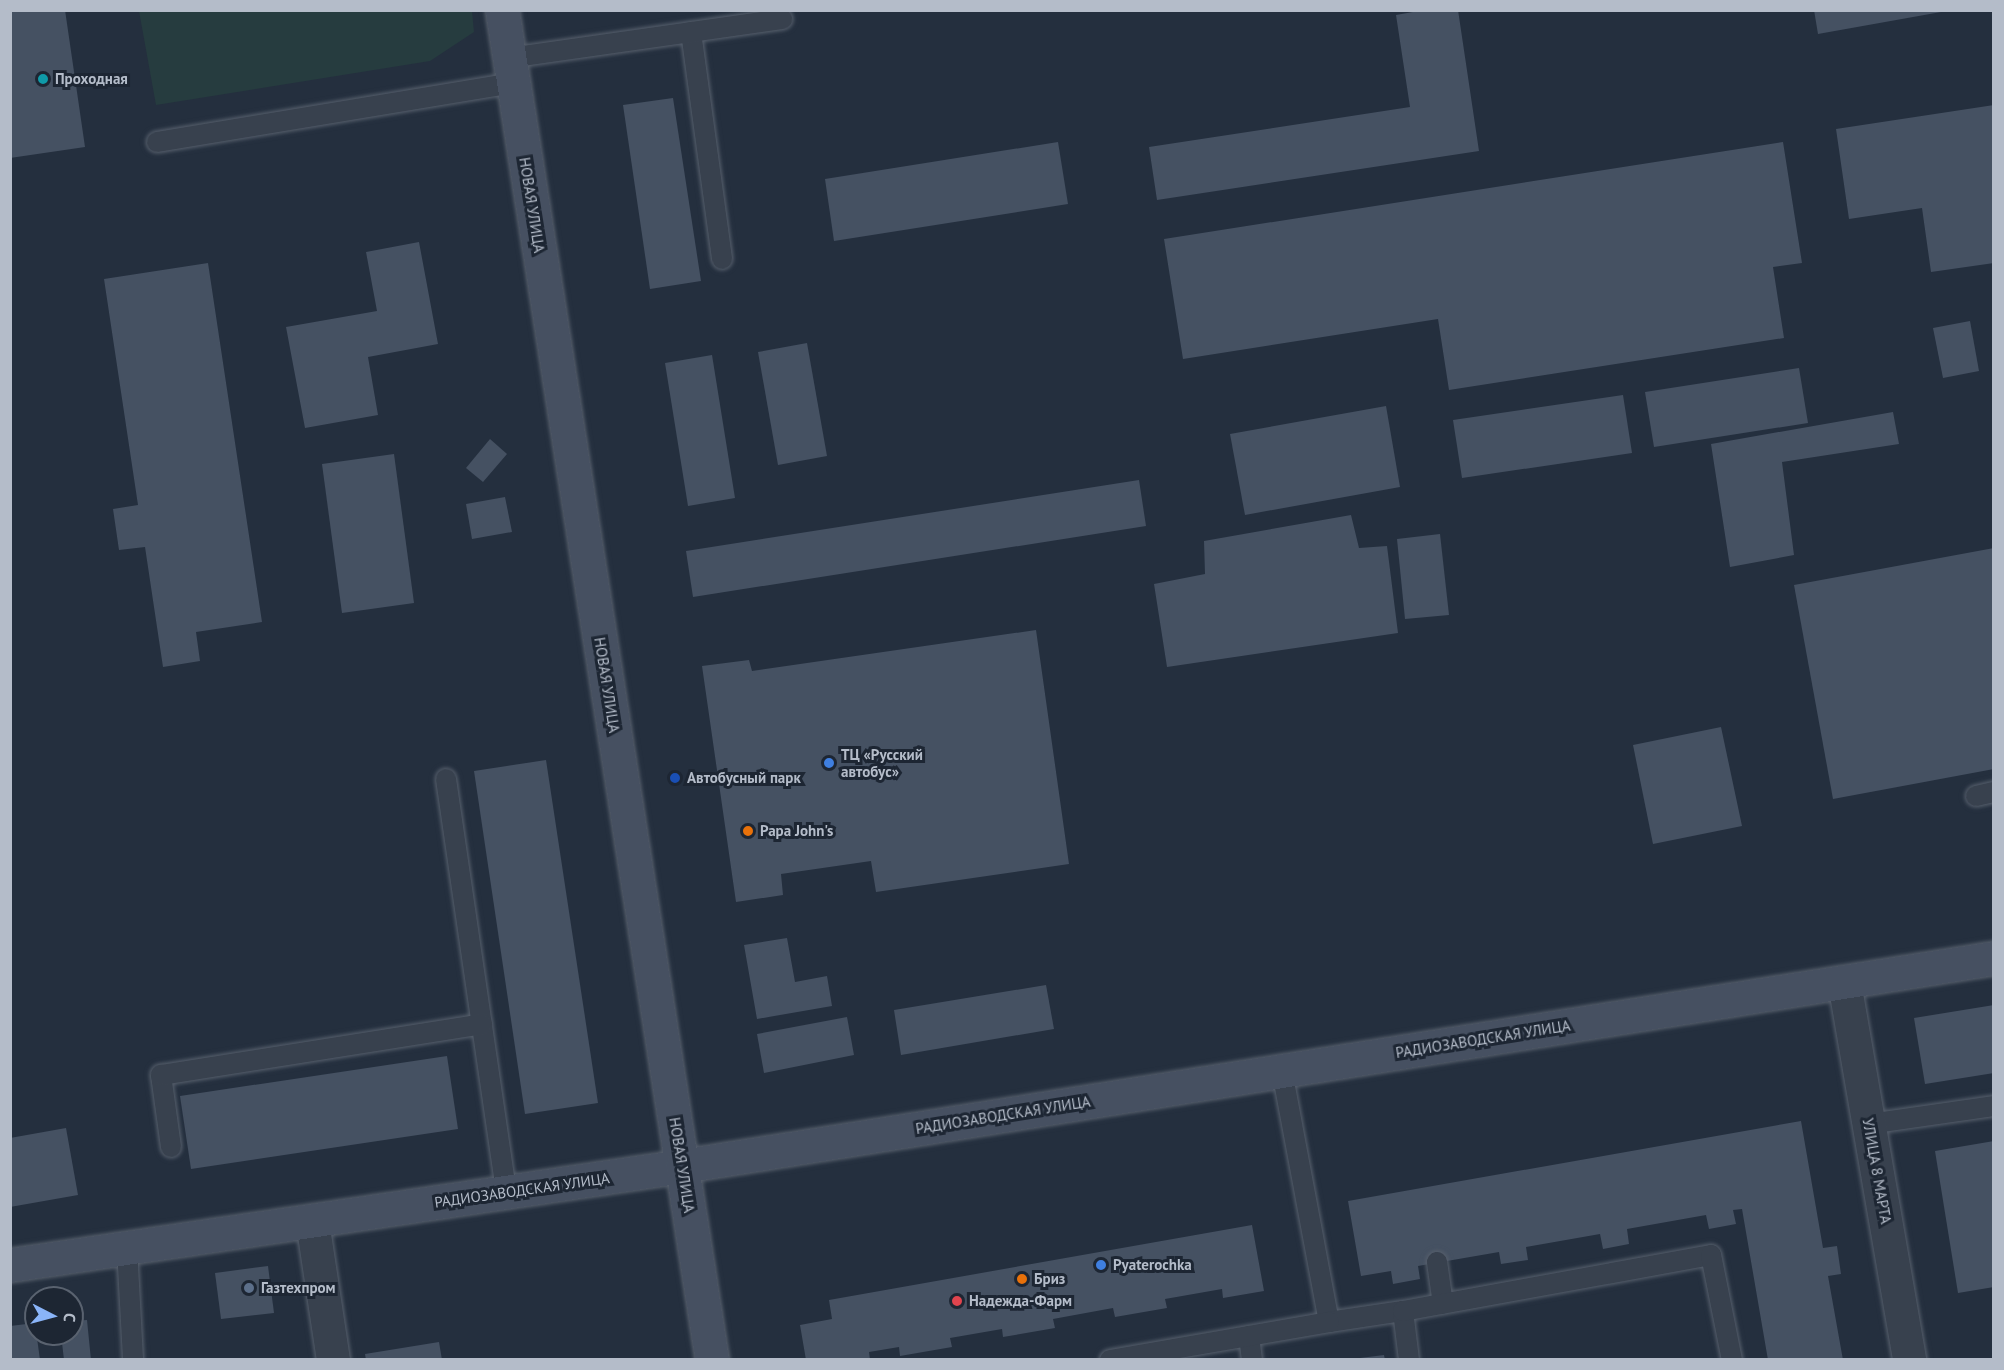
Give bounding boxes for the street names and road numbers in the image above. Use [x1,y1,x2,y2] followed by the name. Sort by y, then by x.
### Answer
[516,156,548,254] street label: НОВАЯ УЛИЦА
[591,636,623,734] street label: НОВАЯ УЛИЦА
[1394,1016,1572,1062] street label: РАДИОЗАВОДСКАЯ УЛИЦА
[914,1092,1092,1138] street label: РАДИОЗАВОДСКАЯ УЛИЦА
[666,1116,698,1214] street label: НОВАЯ УЛИЦА
[1859,1116,1895,1226] street label: УЛИЦА 8 МАРТА
[433,1169,611,1211] street label: РАДИОЗАВОДСКАЯ УЛИЦА

